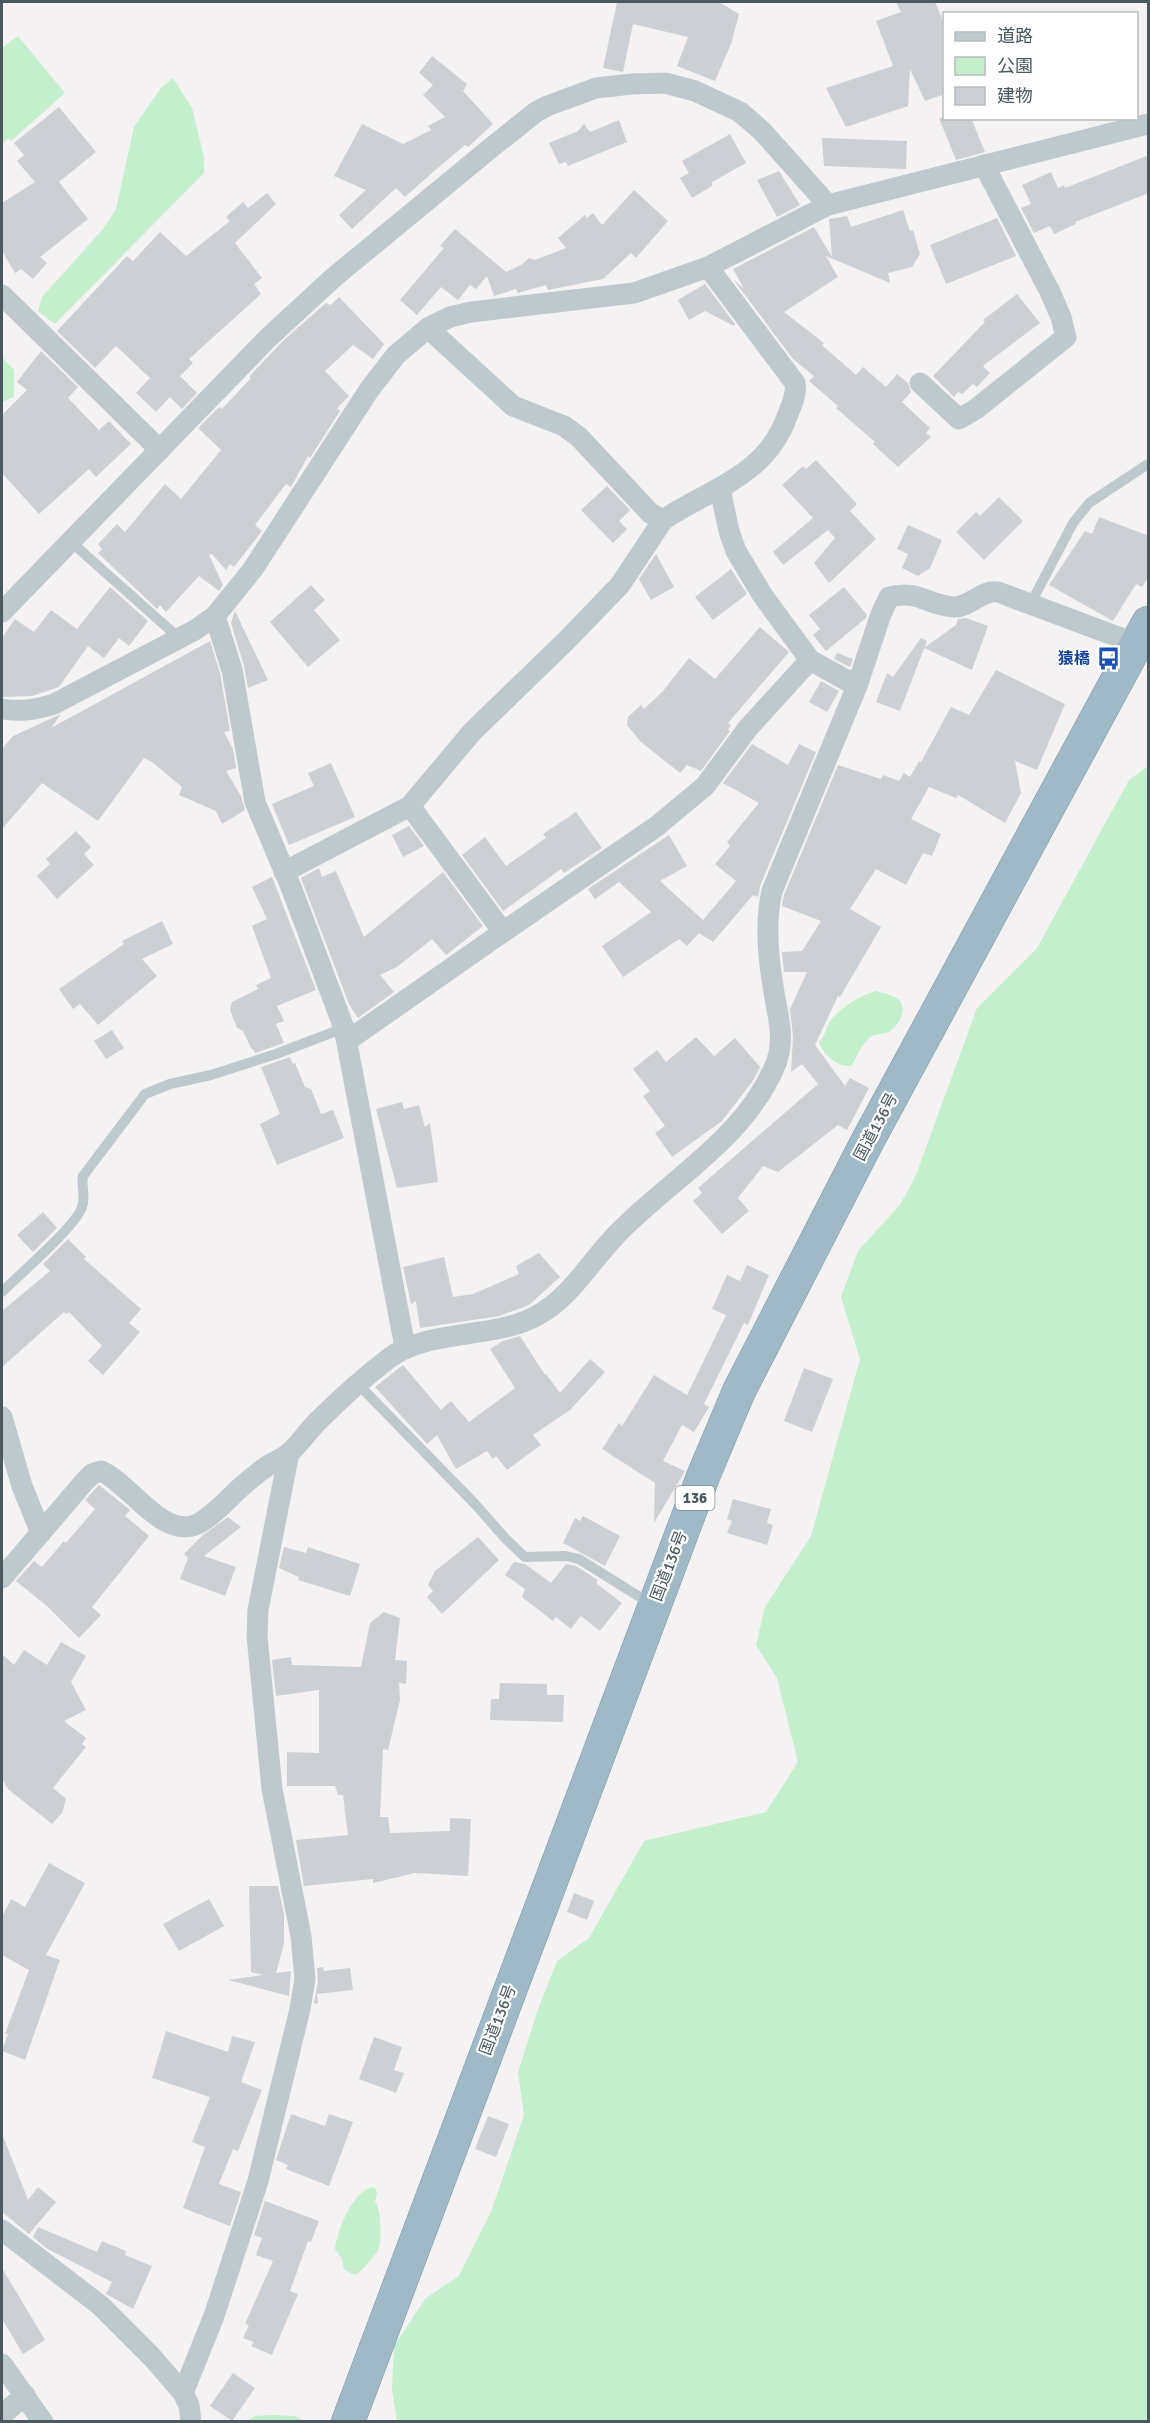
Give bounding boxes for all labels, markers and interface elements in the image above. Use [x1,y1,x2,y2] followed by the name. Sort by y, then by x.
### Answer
[943,12,1138,120] legend
[997,25,1033,47] text: 道路
[997,55,1033,77] text: 公園
[997,85,1033,107] text: 建物
[1095,646,1121,672] bus stop icon: 猿橋
[1058,649,1090,669] place label: 猿橋
[850,1090,902,1164] street label: 国道136号
[676,1486,714,1510] road number: 136
[646,1528,692,1604] street label: 国道136号
[475,1982,521,2058] street label: 国道136号

